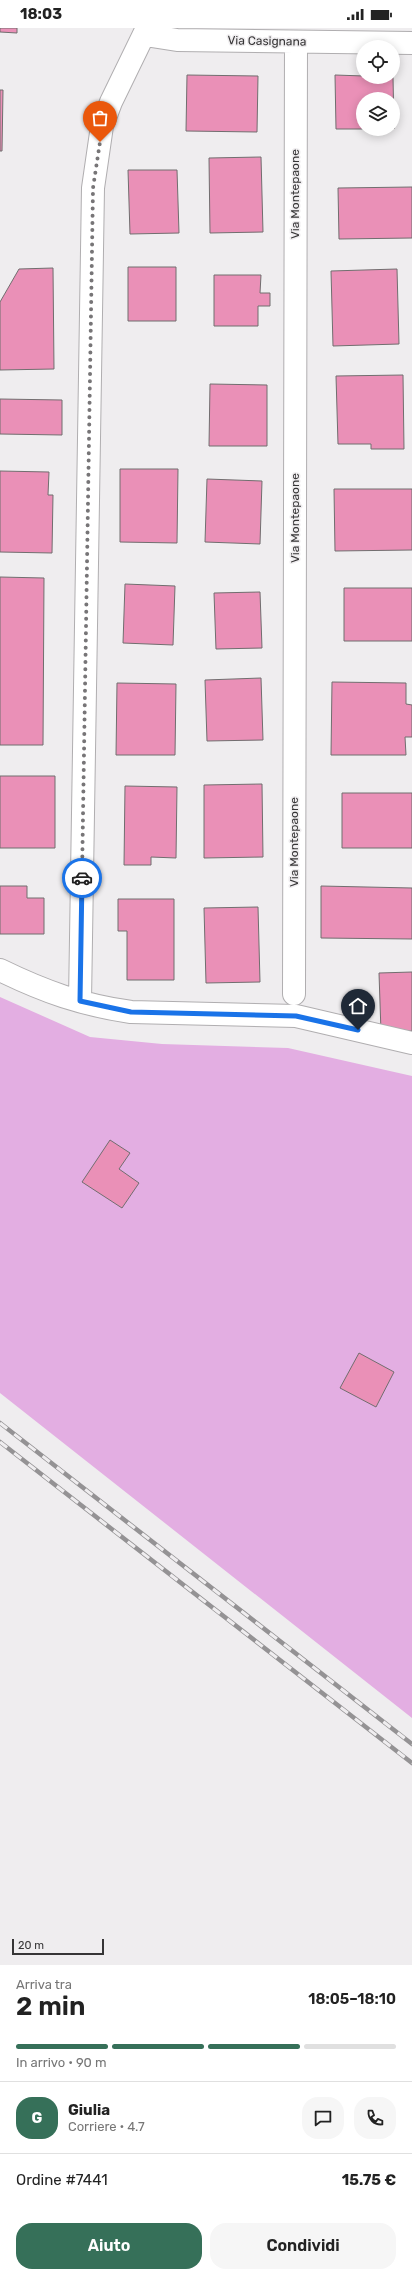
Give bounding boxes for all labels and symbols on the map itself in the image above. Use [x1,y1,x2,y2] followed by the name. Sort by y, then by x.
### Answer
[227,33,307,49] street label: Via Casignana
[83,101,117,142] pin
[288,149,302,239] street label: Via Montepaone
[288,473,302,563] street label: Via Montepaone
[287,797,301,887] street label: Via Montepaone
[62,858,102,898] courier
[341,989,375,1030] pin
[12,1937,104,1956] scale bar

